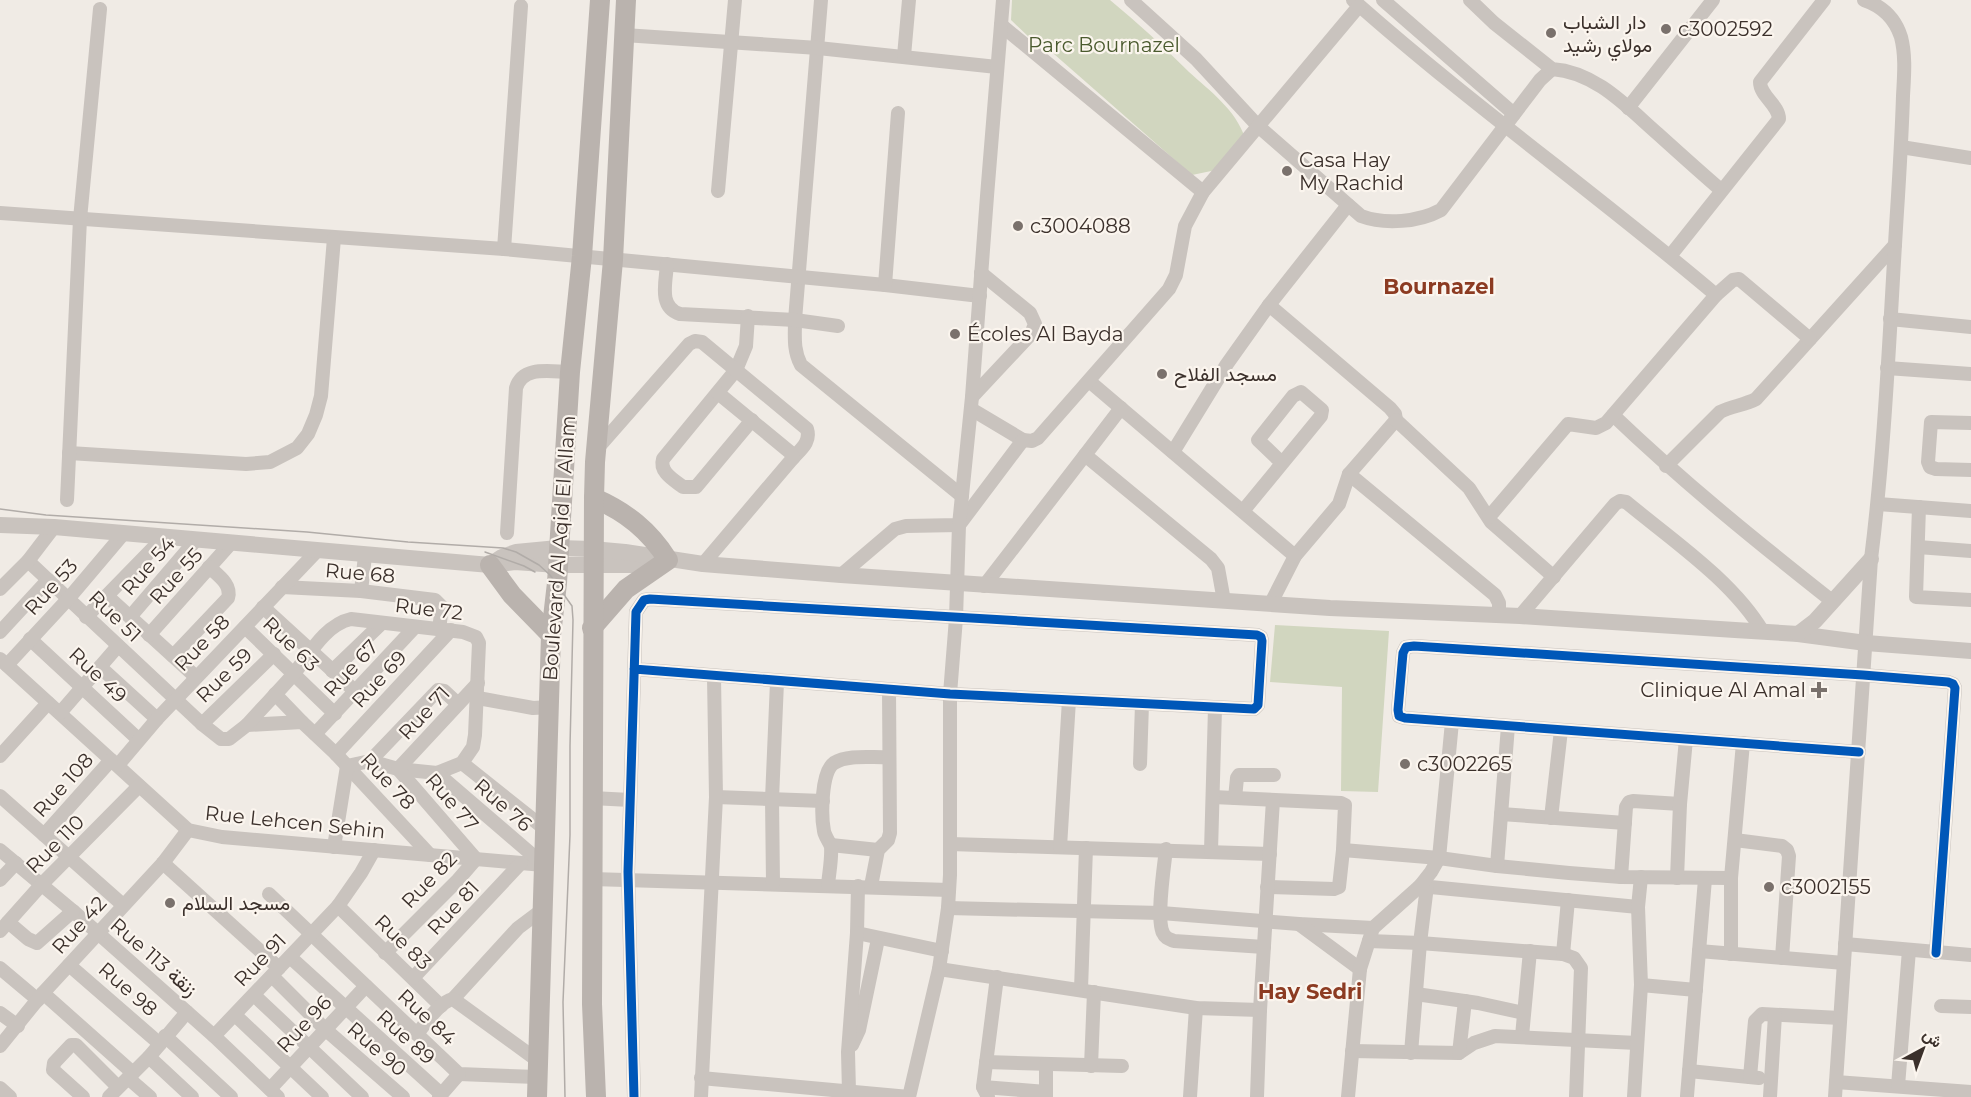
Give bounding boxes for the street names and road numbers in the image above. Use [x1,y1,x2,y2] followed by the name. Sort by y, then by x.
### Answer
[538,414,580,682] street label: Boulevard Al Aqid El Allam
[116,532,180,600] street label: Rue 54
[144,543,208,609] street label: Rue 55
[19,554,83,620] street label: Rue 53
[324,558,396,588] street label: Rue 68
[84,585,146,647] street label: Rue 51
[394,593,464,625] street label: Rue 72
[169,610,235,676] street label: Rue 58
[258,612,324,676] street label: Rue 63
[319,635,383,701] street label: Rue 67
[64,642,132,708] street label: Rue 49
[191,642,257,708] street label: Rue 59
[346,645,412,713] street label: Rue 69
[393,681,455,745] street label: Rue 71
[356,747,420,815] street label: Rue 78
[28,748,98,822] street label: Rue 108
[420,768,484,836] street label: Rue 77
[469,773,537,837] street label: Rue 76
[204,801,386,843] street label: Rue Lehcen Sehin
[21,810,89,878] street label: Rue 110
[396,847,462,913] street label: Rue 82
[422,876,484,940] street label: Rue 81
[47,891,111,959] street label: Rue 42
[370,909,436,975] street label: Rue 83
[105,913,203,1002] street label: Rue 113 زنقة
[229,928,291,992] street label: Rue 91
[94,957,162,1021] street label: Rue 98
[393,984,461,1050] street label: Rue 84
[271,990,337,1058] street label: Rue 96
[372,1005,440,1069] street label: Rue 89
[342,1017,412,1081] street label: Rue 90

